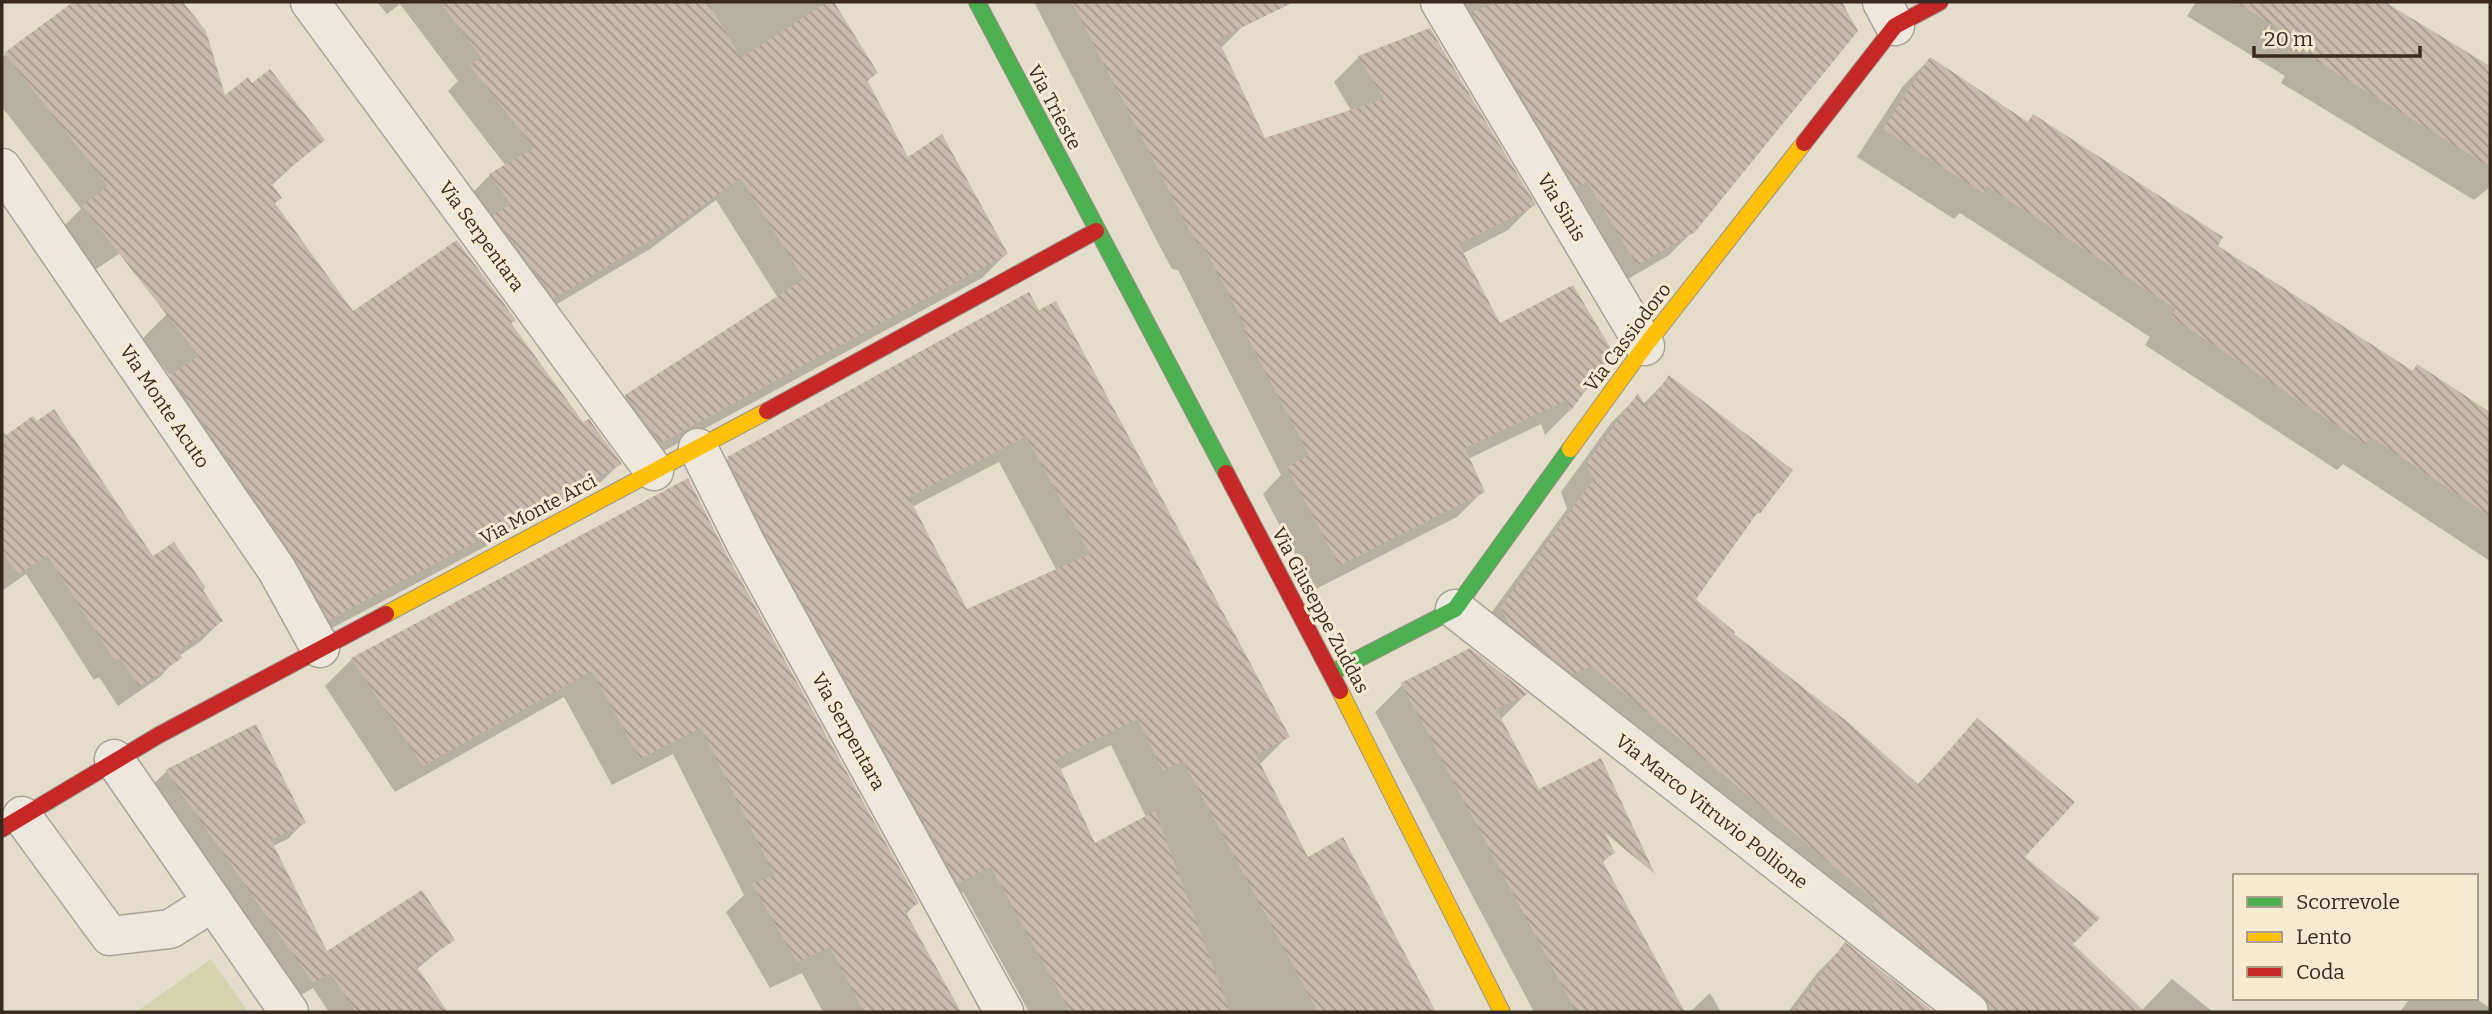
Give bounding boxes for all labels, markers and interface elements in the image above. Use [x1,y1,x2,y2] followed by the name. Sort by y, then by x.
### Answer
[2254,14,2420,58] scale bar
[2264,26,2313,52] text: 20 m
[1023,61,1087,154] street label: Via Trieste
[1532,169,1591,245] street label: Via Sinis
[434,177,530,296] street label: Via Serpentara
[1579,278,1676,396] street label: Via Cassiodoro
[115,340,214,473] street label: Via Monte Acuto
[476,469,601,550] street label: Via Monte Arci
[1267,523,1374,697] street label: Via Giuseppe Zuddas
[807,669,891,794] street label: Via Serpentara
[1611,729,1812,894] street label: Via Marco Vitruvio Pollione
[2233,874,2478,1000] legend
[2296,889,2400,915] text: Scorrevole
[2296,924,2352,950] text: Lento
[2296,959,2345,985] text: Coda

